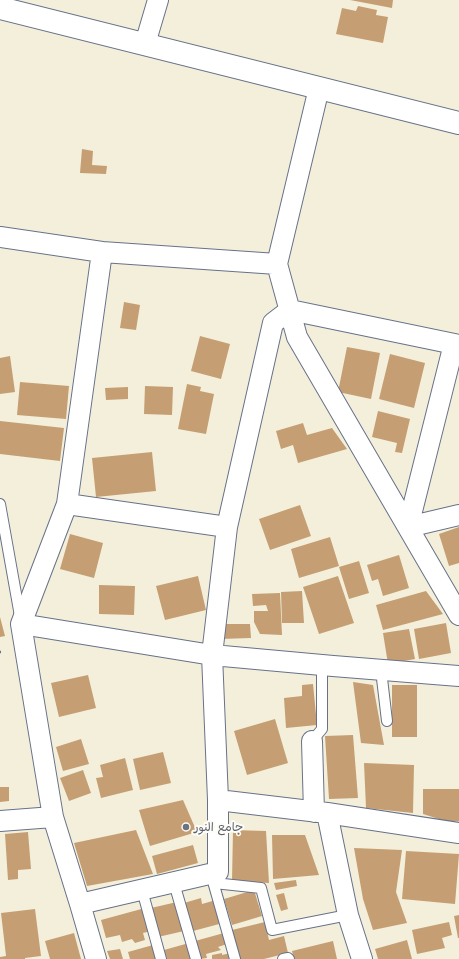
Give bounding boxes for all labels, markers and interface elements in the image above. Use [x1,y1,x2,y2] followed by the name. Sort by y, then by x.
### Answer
[194,820,243,834] place label: جامع النور
[181,822,191,832] marker: جامع النور

